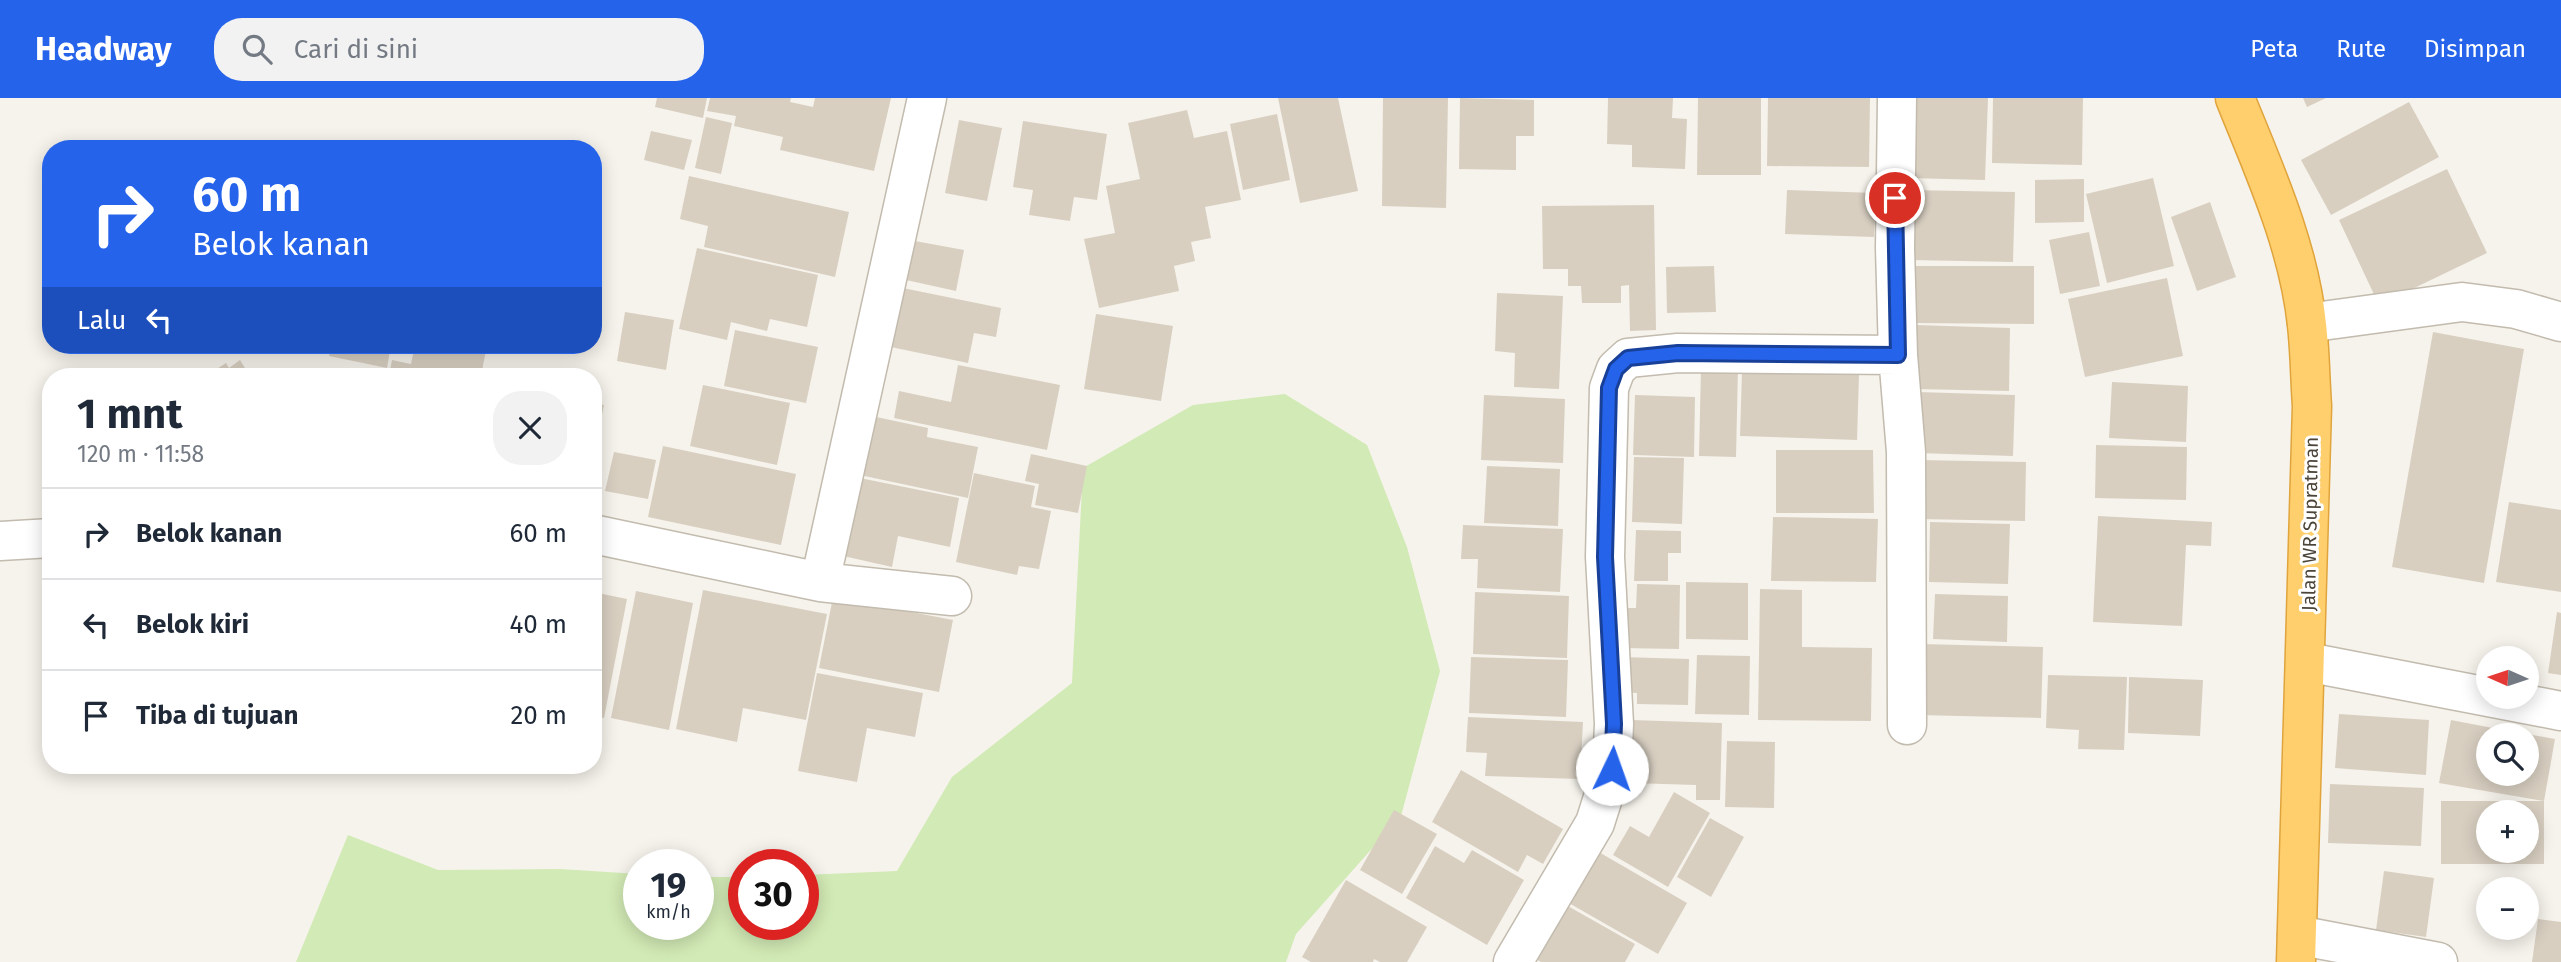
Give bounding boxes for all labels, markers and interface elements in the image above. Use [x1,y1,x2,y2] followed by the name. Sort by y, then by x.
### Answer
[214,18,704,81] search box
[35,29,172,69] text: Headway
[238,30,276,68] icon: search
[294,34,418,65] text: Cari di sini
[2250,35,2298,63] text: Peta
[2336,35,2386,63] text: Rute
[2424,35,2526,63] text: Disimpan
[192,165,301,224] text: 60 m
[77,168,168,259] icon: right
[1865,168,1925,228] pin
[1876,179,1914,217] icon: arrive
[192,225,370,263] text: Belok kanan
[140,301,178,339] icon: left
[77,305,126,336] text: Lalu
[77,389,182,439] text: 1 mnt
[493,391,567,465] button: close
[2297,437,2323,611] street label: Jalan WR Supratman
[77,440,204,468] text: 120 m · 11:58
[77,515,115,553] icon: right
[136,518,282,549] text: Belok kanan
[509,518,567,549] text: 60 m
[77,606,115,644] icon: left
[136,609,249,640] text: Belok kiri
[509,609,567,640] text: 40 m
[2476,646,2539,709] north arrow
[2476,646,2539,940] map controls
[77,697,115,735] icon: arrive
[136,700,298,731] text: Tiba di tujuan
[510,700,567,731] text: 20 m
[2476,723,2539,786] button: search
[1575,732,1649,806] position arrow
[2476,800,2539,863] button: +
[728,849,819,940] speed limit sign: 30
[651,864,686,906] text: 19
[2476,877,2539,940] button: −
[646,901,691,923] text: km/h

